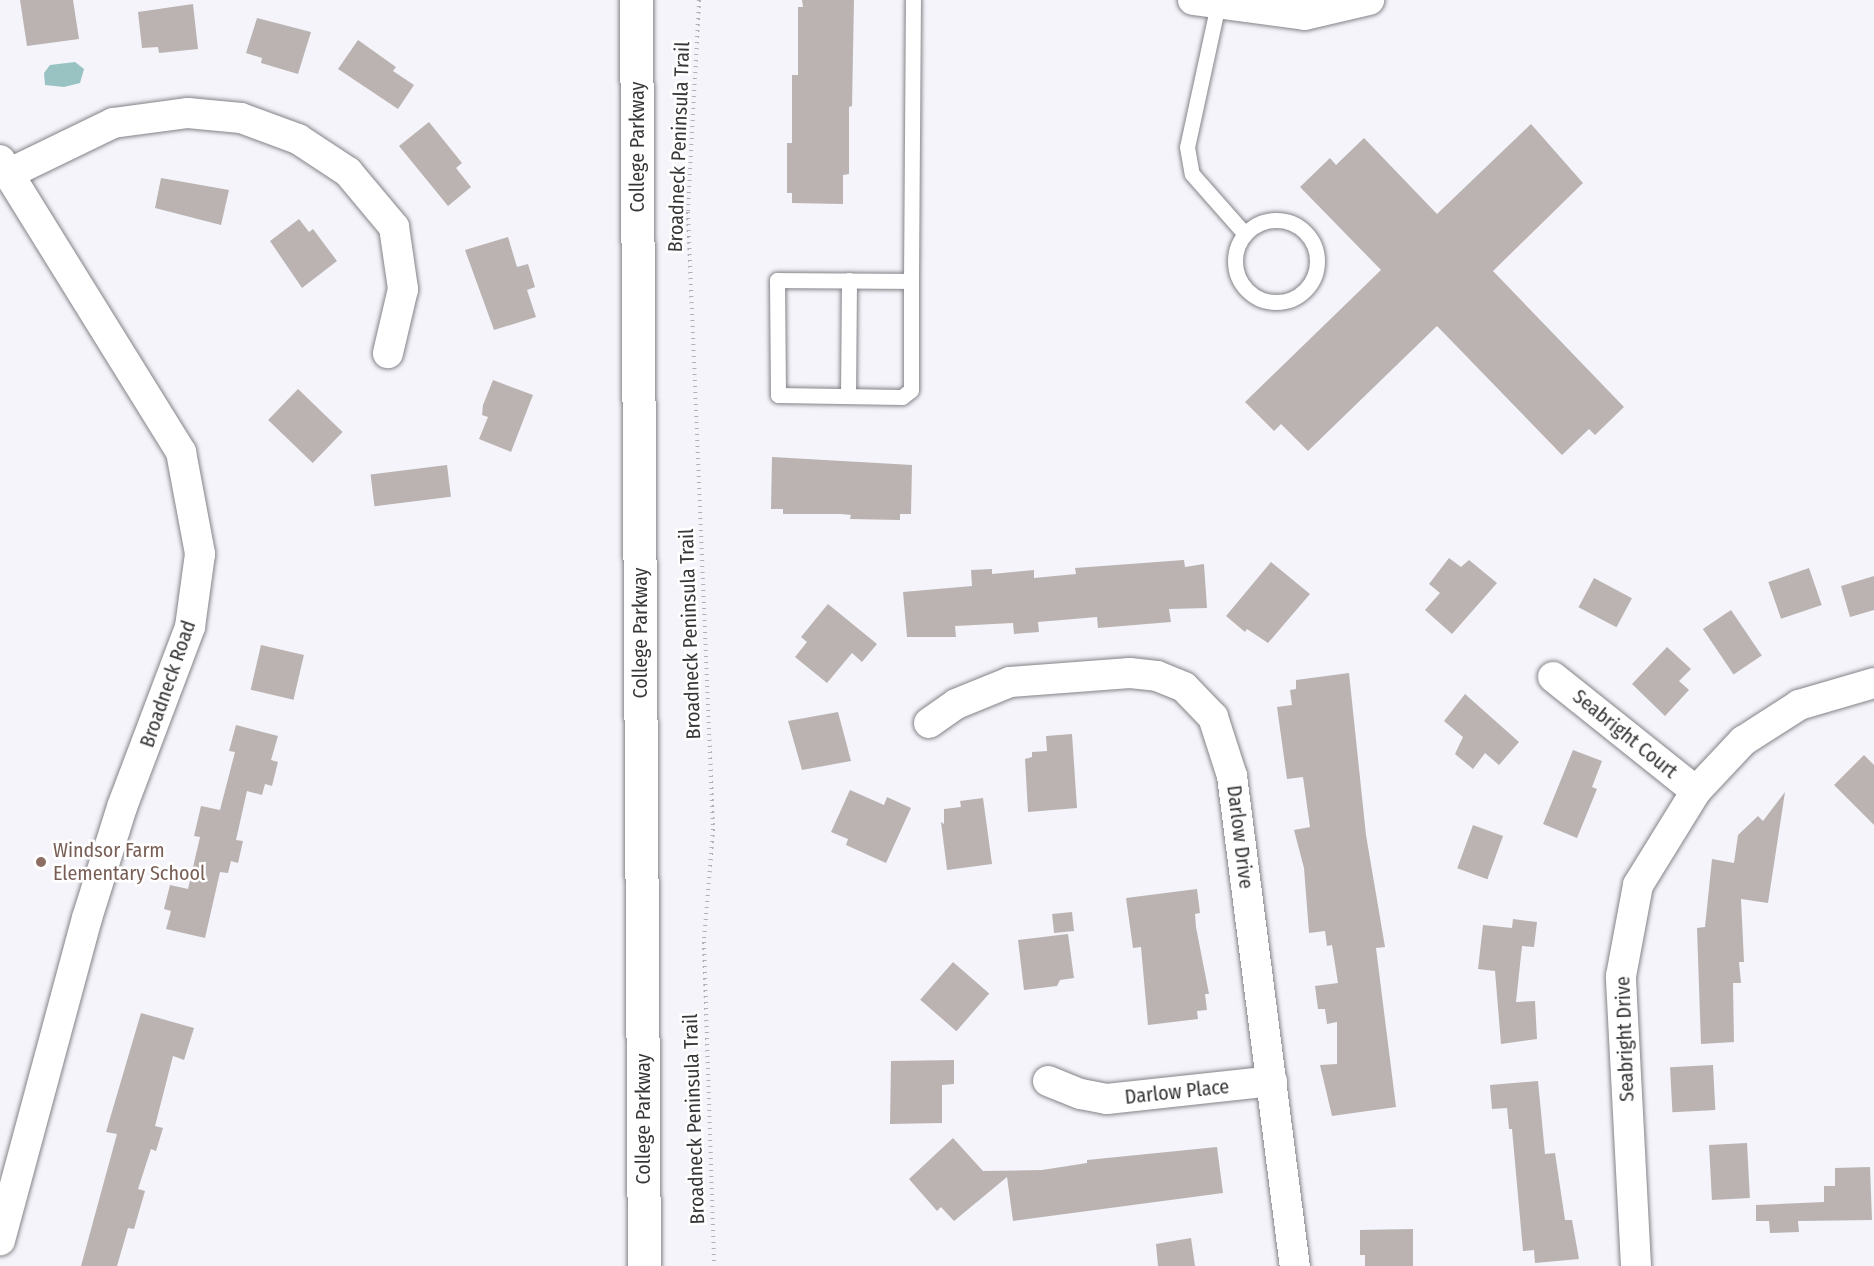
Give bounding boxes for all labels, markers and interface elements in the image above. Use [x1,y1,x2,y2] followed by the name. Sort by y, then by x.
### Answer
[663,41,695,253] street label: Broadneck Peninsula Trail
[625,81,649,213] street label: College Parkway
[674,528,706,740] street label: Broadneck Peninsula Trail
[628,567,652,699] street label: College Parkway
[135,617,201,751] street label: Broadneck Road
[1568,685,1682,783] street label: Seabright Court
[1222,784,1258,890] street label: Darlow Drive
[53,838,205,885] place label: Windsor Farm Elementary School
[34,855,48,869] marker: Windsor Farm Elementary School
[1611,976,1639,1102] street label: Seabright Drive
[678,1013,710,1225] street label: Broadneck Peninsula Trail
[631,1053,655,1185] street label: College Parkway
[1124,1075,1230,1109] street label: Darlow Place

